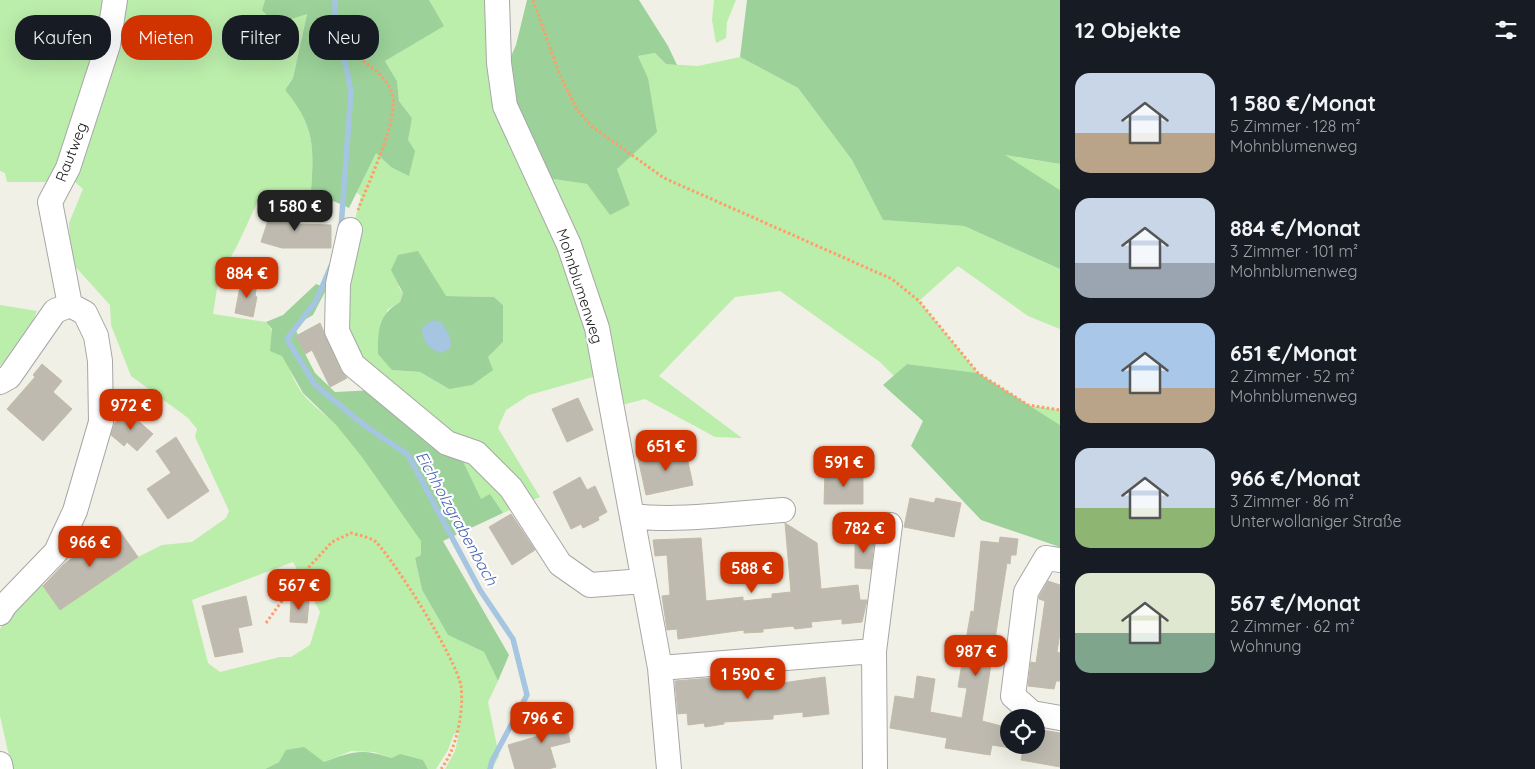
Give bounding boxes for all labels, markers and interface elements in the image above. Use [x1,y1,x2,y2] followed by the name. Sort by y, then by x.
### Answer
[15,15,111,60] chip: Kaufen
[121,15,212,60] chip: Mieten
[222,15,299,60] chip: Filter
[309,15,379,60] chip: Neu
[1492,16,1520,44] icon: filters
[1075,17,1181,43] text: 12 Objekte
[1230,90,1376,116] text: 1 580 €/Monat
[1115,93,1175,153] icon: home
[1230,116,1361,136] text: 5 Zimmer · 128 m²
[51,120,91,184] street label: Rautweg
[1230,136,1358,156] text: Mohnblumenweg
[249,190,341,232] pin: 1 580 €
[268,196,322,216] text: 1 580 €
[1230,215,1361,241] text: 884 €/Monat
[1115,218,1175,278] icon: home
[552,226,608,346] street label: Mohnblumenweg
[1230,241,1358,261] text: 3 Zimmer · 101 m²
[212,256,282,299] pin: 884 €
[1230,261,1358,281] text: Mohnblumenweg
[226,263,268,283] text: 884 €
[1230,340,1357,366] text: 651 €/Monat
[1115,343,1175,403] icon: home
[1230,366,1355,386] text: 2 Zimmer · 52 m²
[1230,386,1358,406] text: Mohnblumenweg
[96,388,166,431] pin: 972 €
[110,395,152,415] text: 972 €
[631,430,701,472] pin: 651 €
[647,436,685,456] text: 651 €
[809,446,879,488] pin: 591 €
[412,447,503,589] water label: Eichholzgrabenbach
[824,452,864,472] text: 591 €
[1230,465,1361,491] text: 966 €/Monat
[1115,468,1175,528] icon: home
[1230,491,1354,511] text: 3 Zimmer · 86 m²
[1230,511,1401,531] text: Unterwollaniger Straße
[829,512,899,554] pin: 782 €
[843,518,885,538] text: 782 €
[55,526,125,568] pin: 966 €
[69,532,111,552] text: 966 €
[717,552,787,594] pin: 588 €
[731,558,773,578] text: 588 €
[264,568,334,611] pin: 567 €
[278,575,320,595] text: 567 €
[1230,590,1361,616] text: 567 €/Monat
[1115,593,1175,653] icon: home
[1230,616,1355,636] text: 2 Zimmer · 62 m²
[941,634,1011,677] pin: 987 €
[1230,636,1302,656] text: Wohnung
[955,641,997,661] text: 987 €
[702,658,794,700] pin: 1 590 €
[721,664,775,684] text: 1 590 €
[507,702,577,744] pin: 796 €
[521,708,563,728] text: 796 €
[1000,709,1045,754] map controls
[1000,709,1045,754] button: locate

